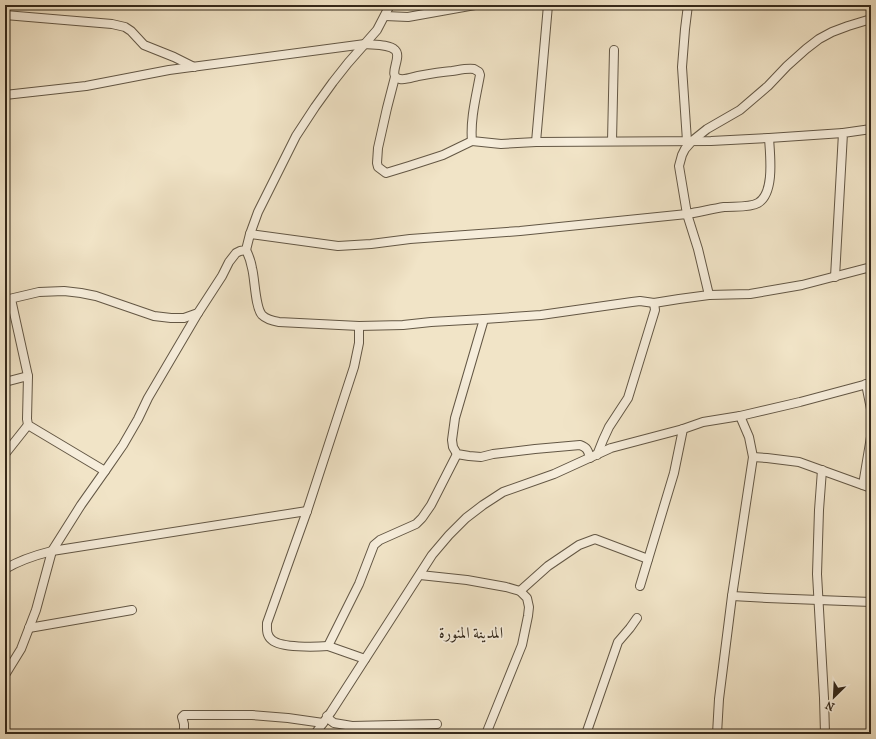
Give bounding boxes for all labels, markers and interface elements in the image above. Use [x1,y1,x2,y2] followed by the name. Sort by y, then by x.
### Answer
[439,623,503,643] district label: المدينة المنورة
[814,677,854,717] north arrow
[823,698,837,713] text: N

